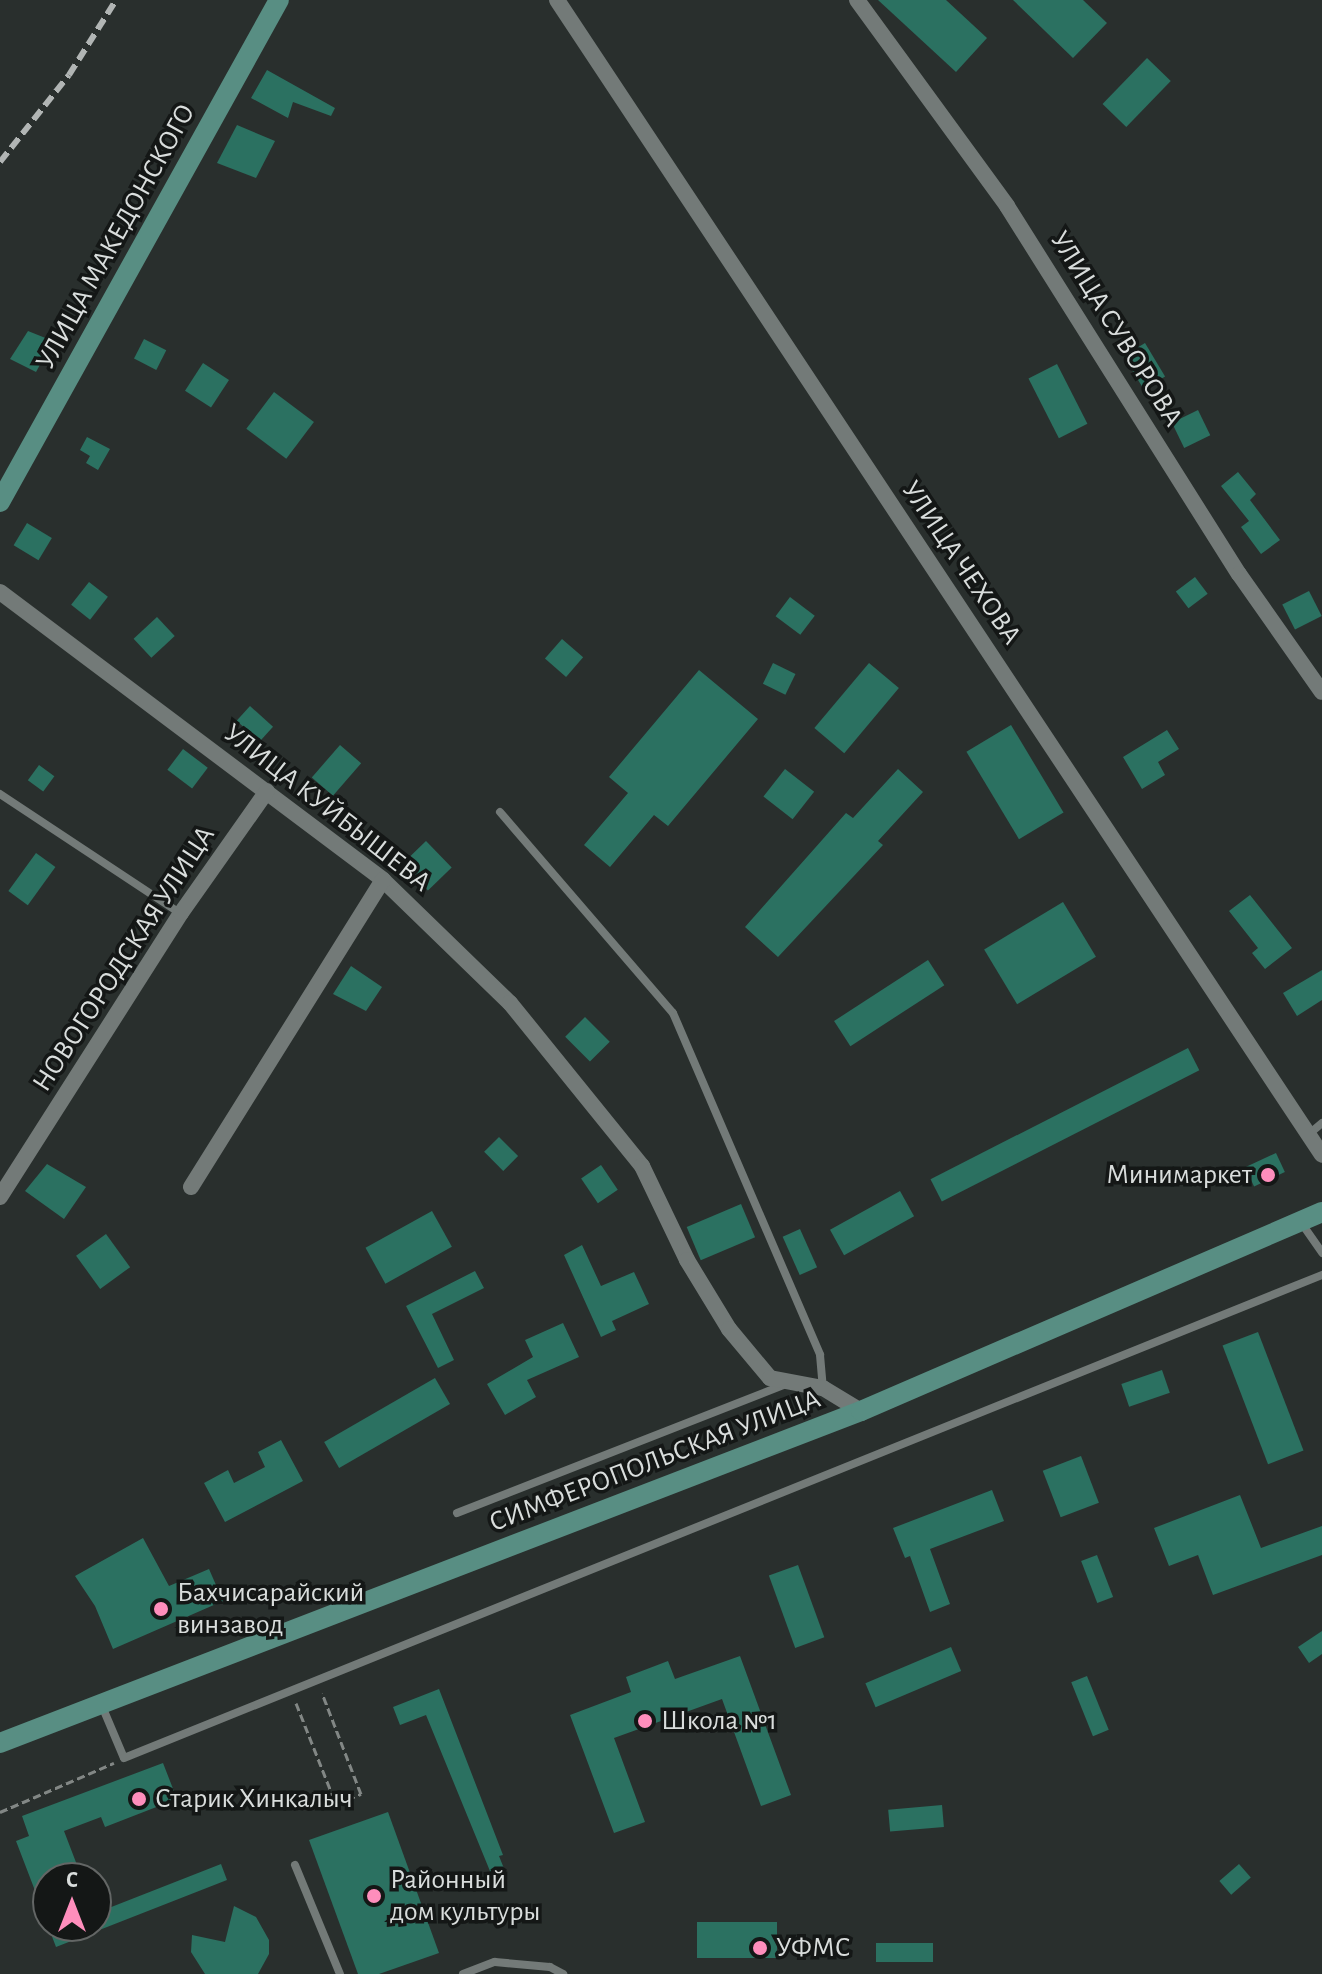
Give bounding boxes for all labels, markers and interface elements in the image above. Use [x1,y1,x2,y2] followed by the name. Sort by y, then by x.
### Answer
[29,98,203,376] street label: УЛИЦА МАКЕДОНСКОГО
[1042,225,1190,433] street label: УЛИЦА СУВОРОВА
[894,475,1028,651] street label: УЛИЦА ЧЕХОВА
[217,717,437,899] street label: УЛИЦА КУЙБЫШЕВА
[26,820,222,1098] street label: НОВОГОРОДСКАЯ УЛИЦА
[1106,1158,1252,1192] place label: Минимаркет
[1259,1166,1277,1184] marker: Минимаркет
[485,1382,825,1540] street label: СИМФЕРОПОЛЬСКАЯ УЛИЦА
[177,1576,364,1642] place label: Бахчисарайский винзавод
[152,1600,170,1618] marker: Бахчисарайский винзавод
[661,1704,777,1738] place label: Школа №1
[636,1712,654,1730] marker: Школа №1
[155,1782,353,1816] place label: Старик Хинкалыч
[130,1790,148,1808] marker: Старик Хинкалыч
[32,1862,112,1942] north arrow
[390,1863,540,1929] place label: Районный дом культуры
[66,1869,78,1891] text: С
[365,1887,383,1905] marker: Районный дом культуры
[776,1931,851,1965] place label: УФМС
[751,1939,769,1957] marker: УФМС

